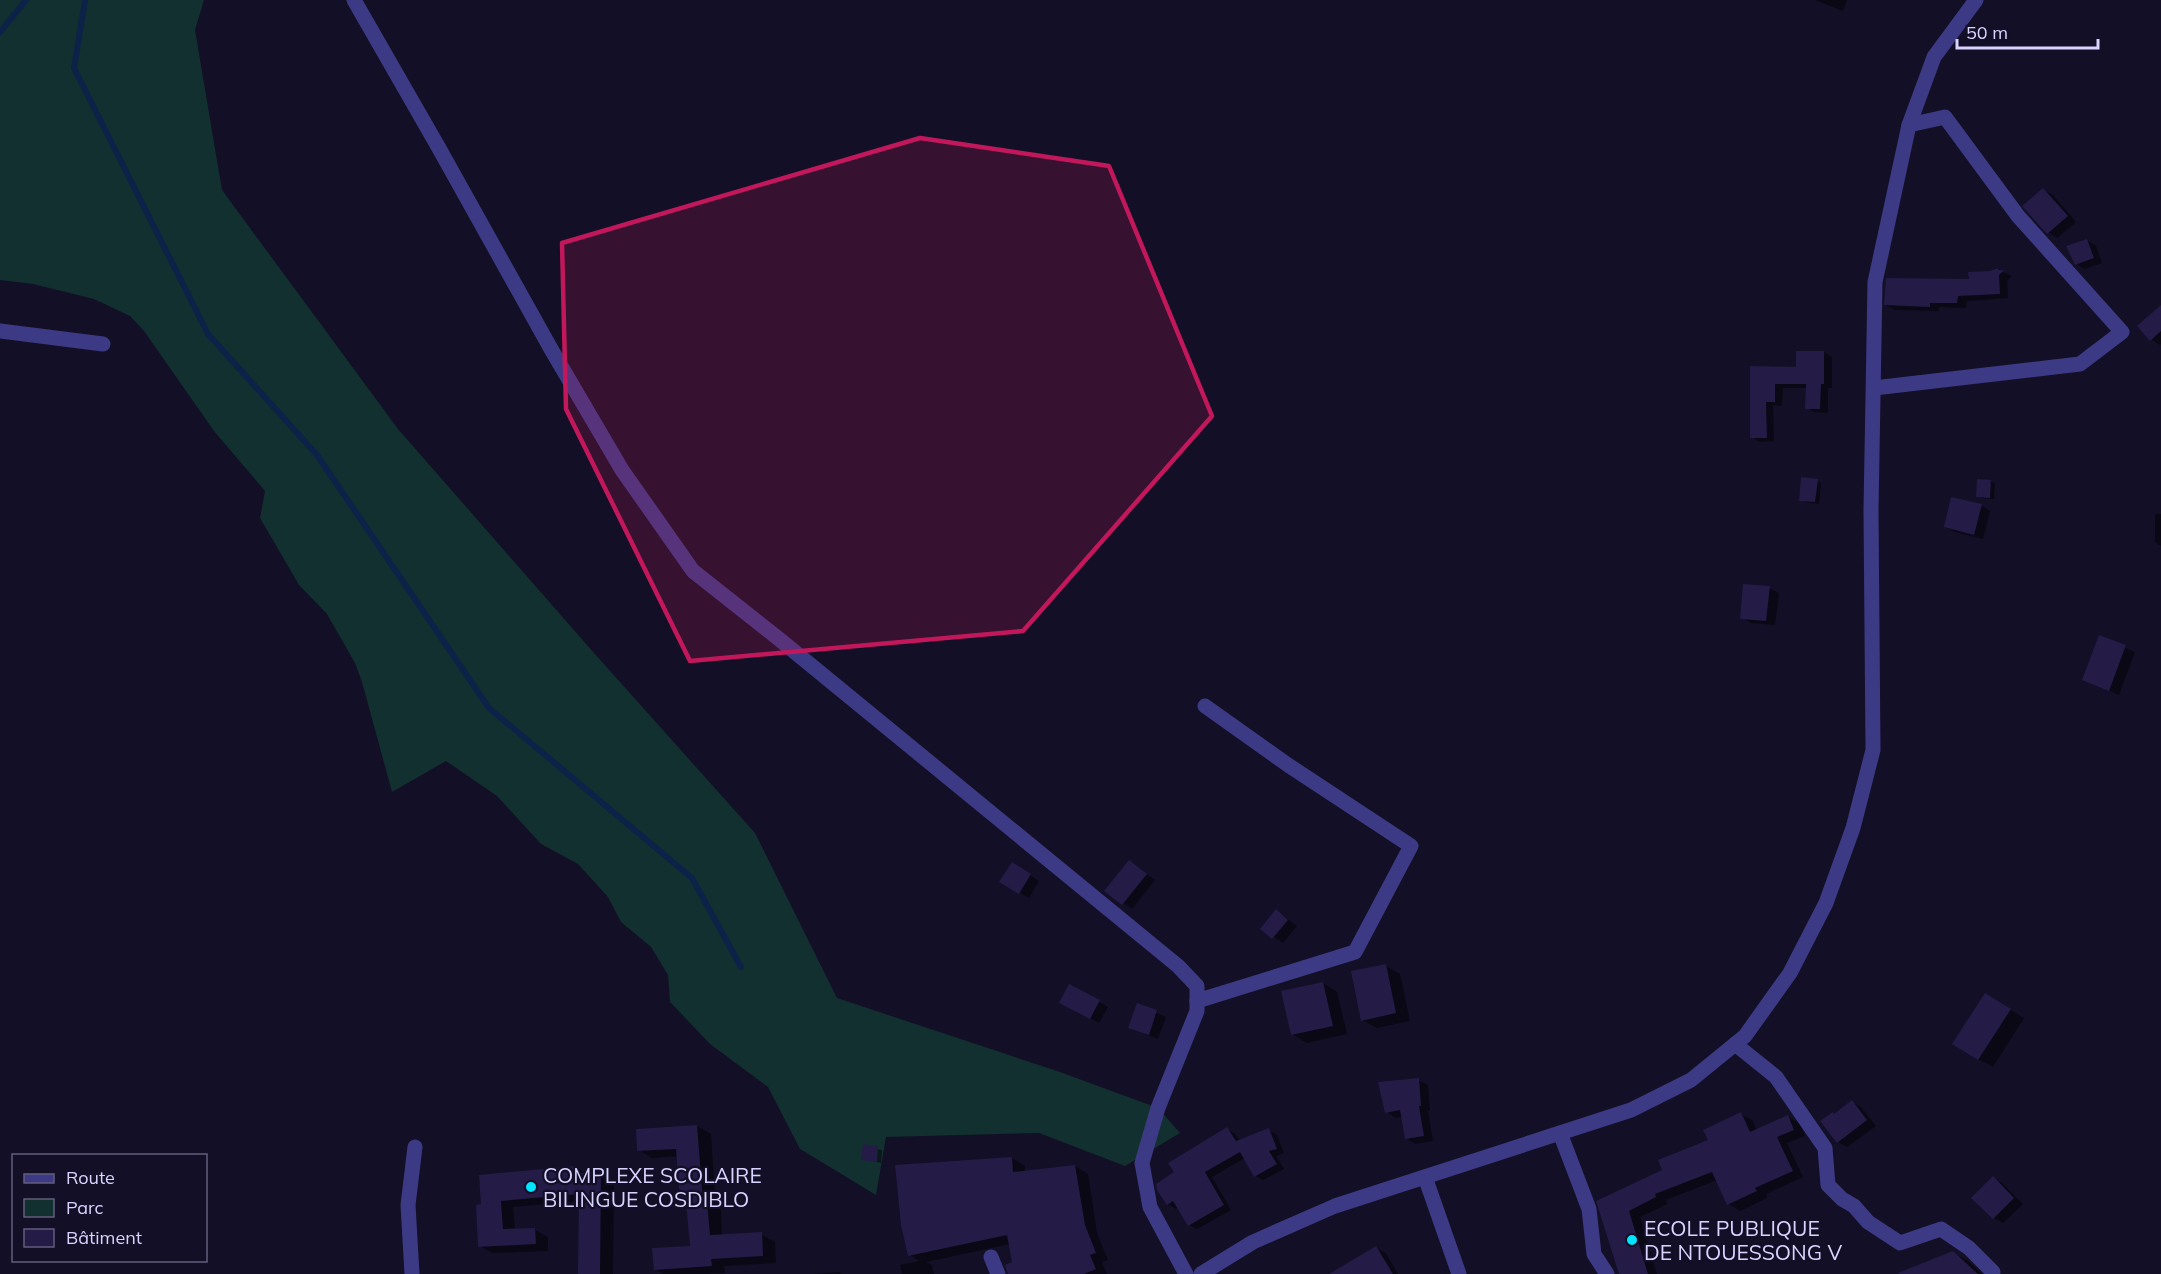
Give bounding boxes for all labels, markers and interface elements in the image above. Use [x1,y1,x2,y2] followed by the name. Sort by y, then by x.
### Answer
[1957,12,2098,50] scale bar
[1966,21,2008,44] text: 50 m
[12,1154,207,1262] legend
[543,1162,762,1212] place label: COMPLEXE SCOLAIRE BILINGUE COSDIBLO
[66,1166,115,1189] text: Route
[524,1180,538,1194] marker: COMPLEXE SCOLAIRE BILINGUE COSDIBLO
[66,1196,104,1219] text: Parc
[1644,1215,1843,1265] place label: ECOLE PUBLIQUE DE NTOUESSONG V
[66,1226,142,1249] text: Bâtiment
[1625,1233,1639,1247] marker: ECOLE PUBLIQUE DE NTOUESSONG V

